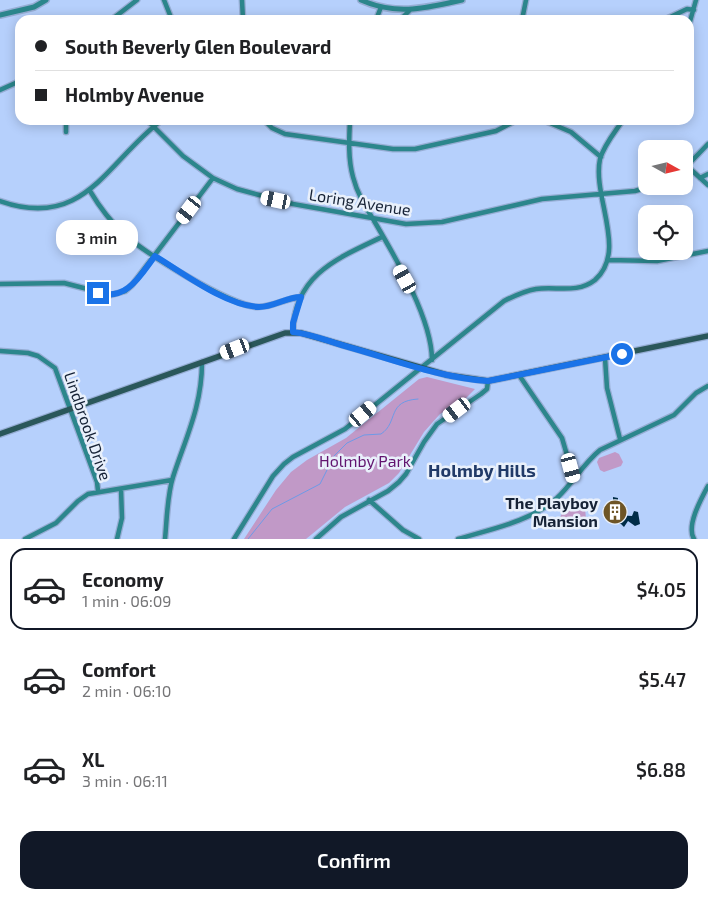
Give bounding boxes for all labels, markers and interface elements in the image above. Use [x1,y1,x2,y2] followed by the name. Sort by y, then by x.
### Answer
[65,35,331,58] text: South Beverly Glen Boulevard
[65,83,204,106] text: Holmby Avenue
[638,140,692,195] north arrow
[638,140,693,260] map controls
[308,184,412,219] street label: Loring Avenue
[259,190,292,210] car
[173,194,204,226] car
[638,205,693,260] button: locate
[57,220,139,256] callout: 3 min
[77,228,117,247] text: 3 min
[391,262,418,296] car
[87,282,109,304] route end
[218,337,251,361] car
[611,343,633,365] route start
[61,369,116,483] street label: Lindbrook Drive
[440,395,473,425] car
[346,399,379,429] car
[319,451,411,470] park label: Holmby Park
[559,452,582,484] car
[428,459,536,481] district label: Holmby Hills
[505,493,598,530] place label: The Playboy Mansion
[602,499,628,525] building icon: The Playboy Mansion
[22,567,67,612] icon: car
[82,568,164,591] text: Economy
[637,578,686,601] text: $4.05
[82,591,172,610] text: 1 min · 06:09
[22,657,67,702] icon: car
[82,658,156,681] text: Comfort
[639,668,686,691] text: $5.47
[82,681,171,700] text: 2 min · 06:10
[22,747,67,792] icon: car
[82,748,104,771] text: XL
[636,758,686,781] text: $6.88
[82,771,168,790] text: 3 min · 06:11
[20,831,688,889] button: Confirm

